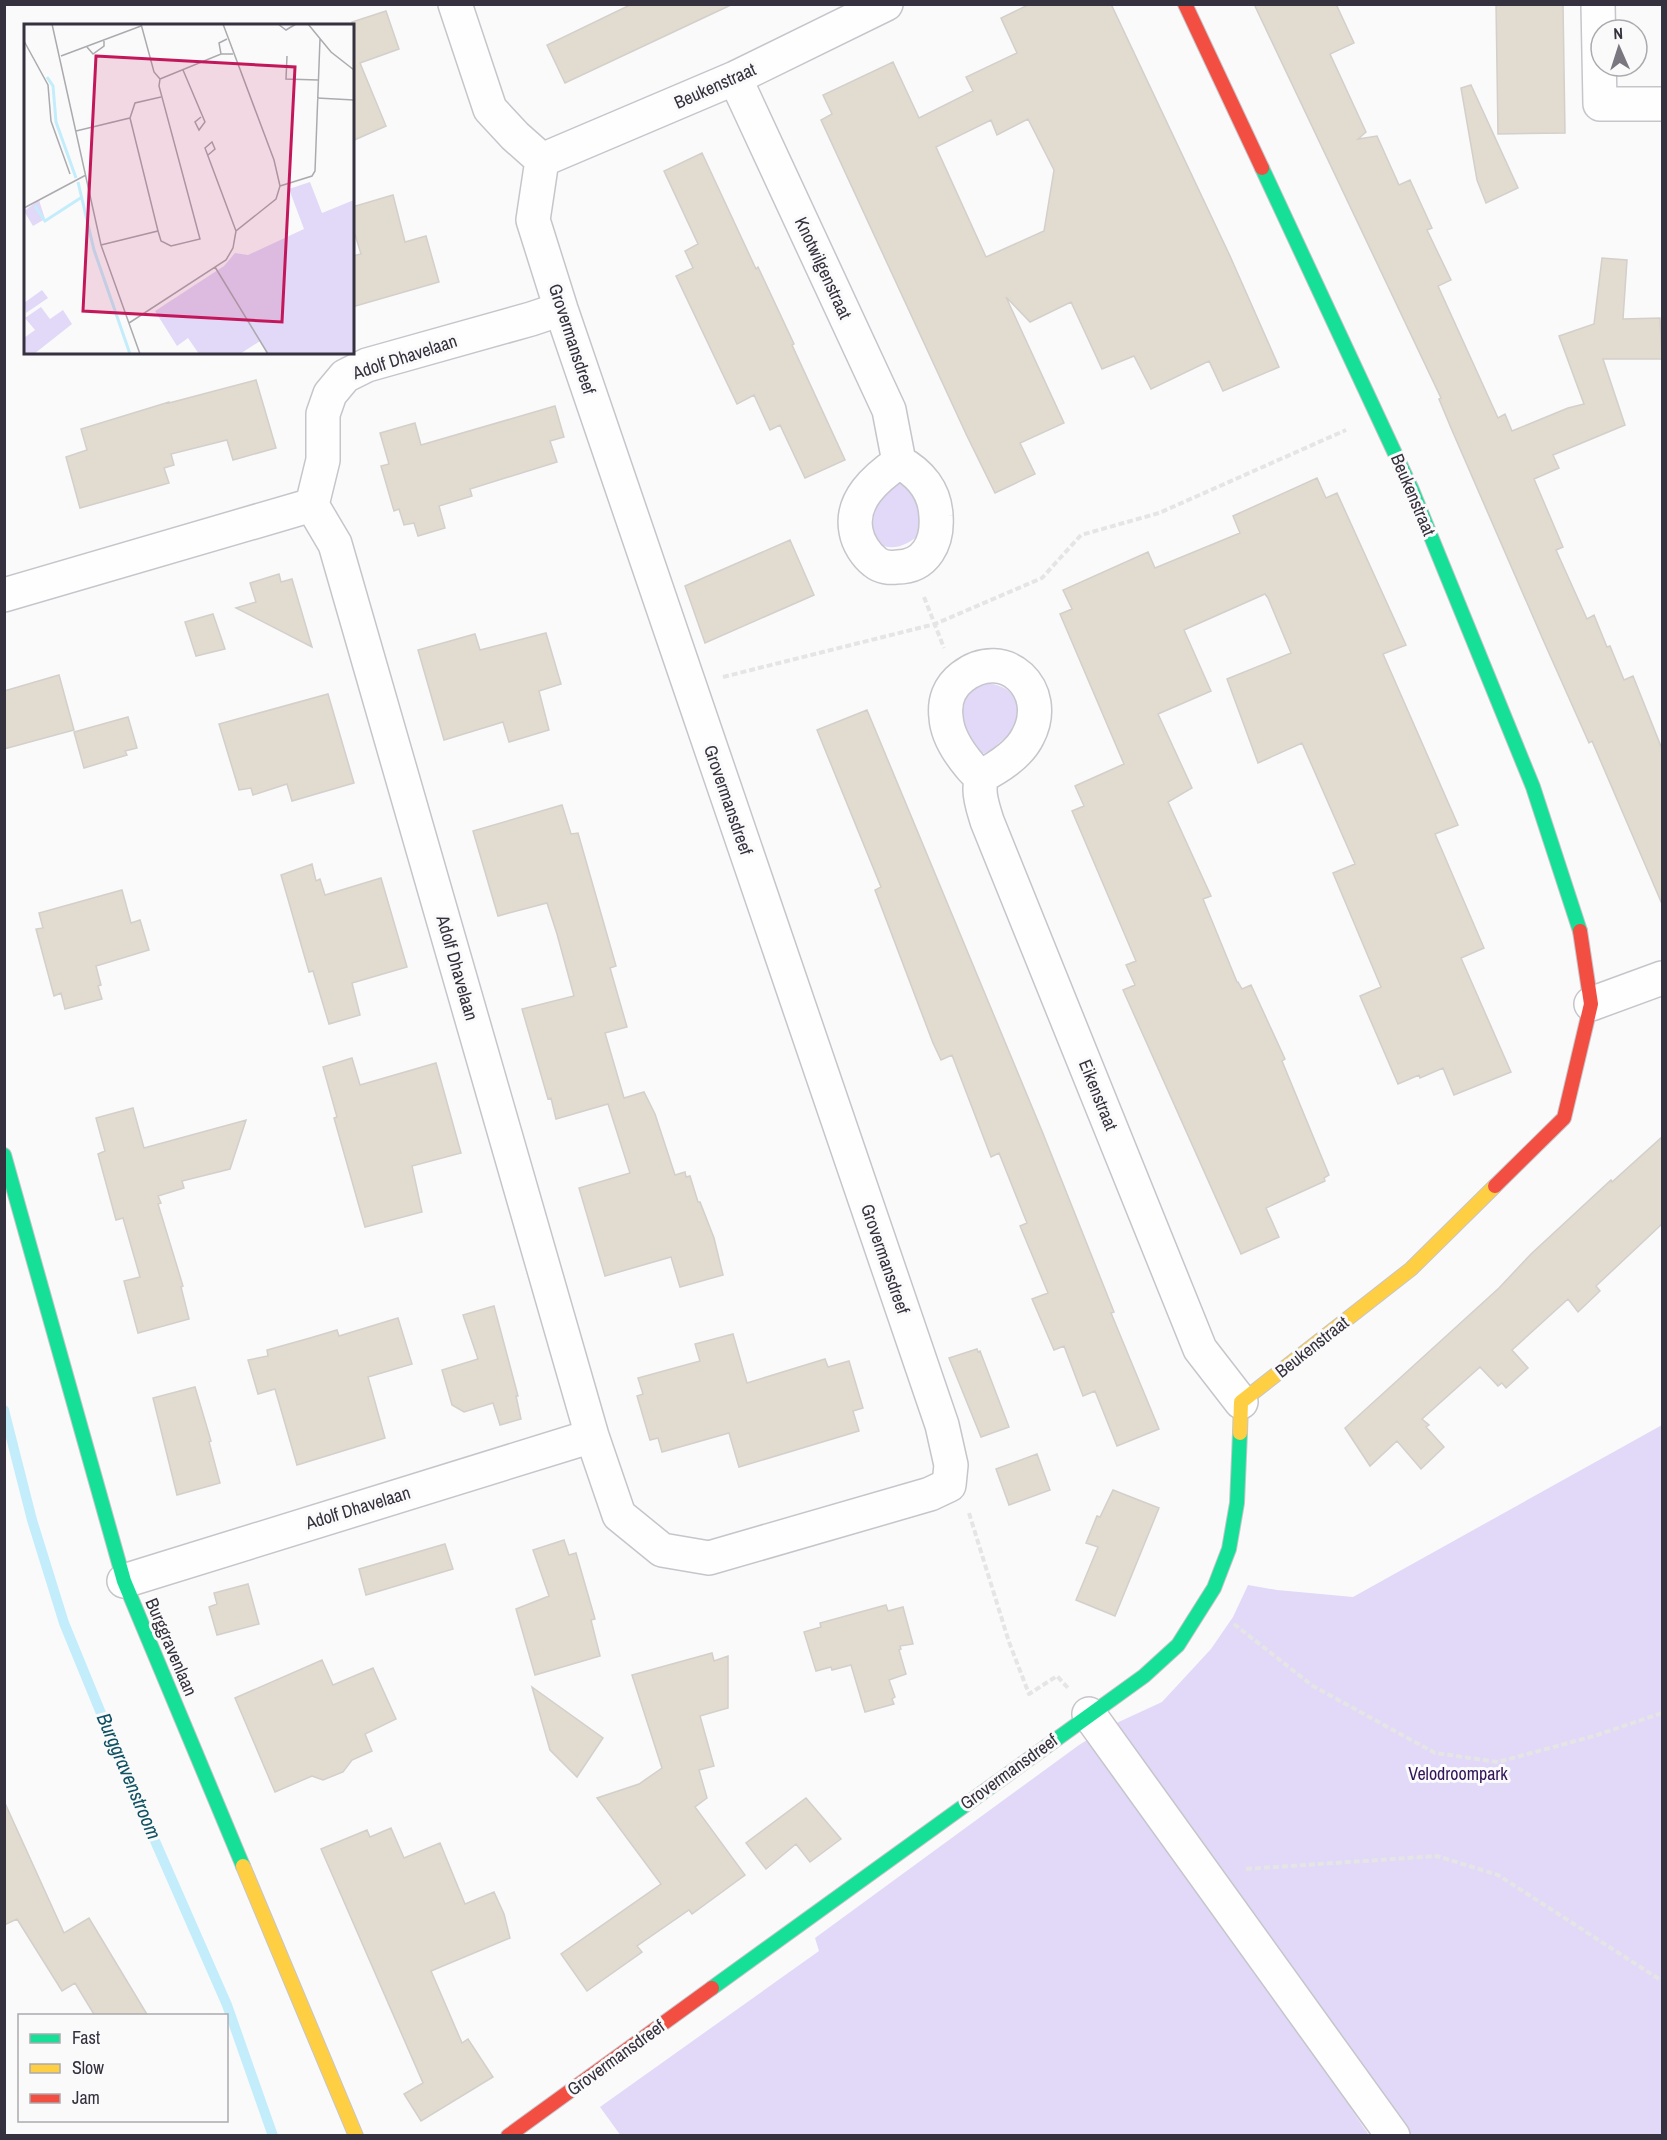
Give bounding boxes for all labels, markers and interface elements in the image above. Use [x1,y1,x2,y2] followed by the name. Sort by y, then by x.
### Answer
[1589,18,1649,78] north arrow
[1613,22,1624,44] text: N
[24,24,354,354] inset map
[670,56,760,115] street label: Beukenstraat
[789,213,858,323] street label: Knotwilgenstraat
[543,280,602,398] street label: Grovermansdreef
[349,328,460,385] street label: Adolf Dhavelaan
[1385,450,1442,540] street label: Beukenstraat
[698,741,759,859] street label: Grovermansdreef
[430,911,484,1023] street label: Adolf Dhavelaan
[1073,1056,1124,1134] street label: Eikenstraat
[855,1200,916,1318] street label: Grovermansdreef
[1270,1310,1354,1383] street label: Beukenstraat
[301,1480,413,1536] street label: Adolf Dhavelaan
[140,1594,203,1700] street label: Burggravenlaan
[91,1708,168,1843] water label: Burggravenstroom
[955,1727,1063,1815] street label: Grovermansdreef
[1408,1761,1508,1786] park label: Velodroompark
[562,2013,670,2101] street label: Grovermansdreef
[18,2014,228,2122] legend
[72,2025,100,2050] text: Fast
[72,2055,104,2080] text: Slow
[72,2085,100,2110] text: Jam

